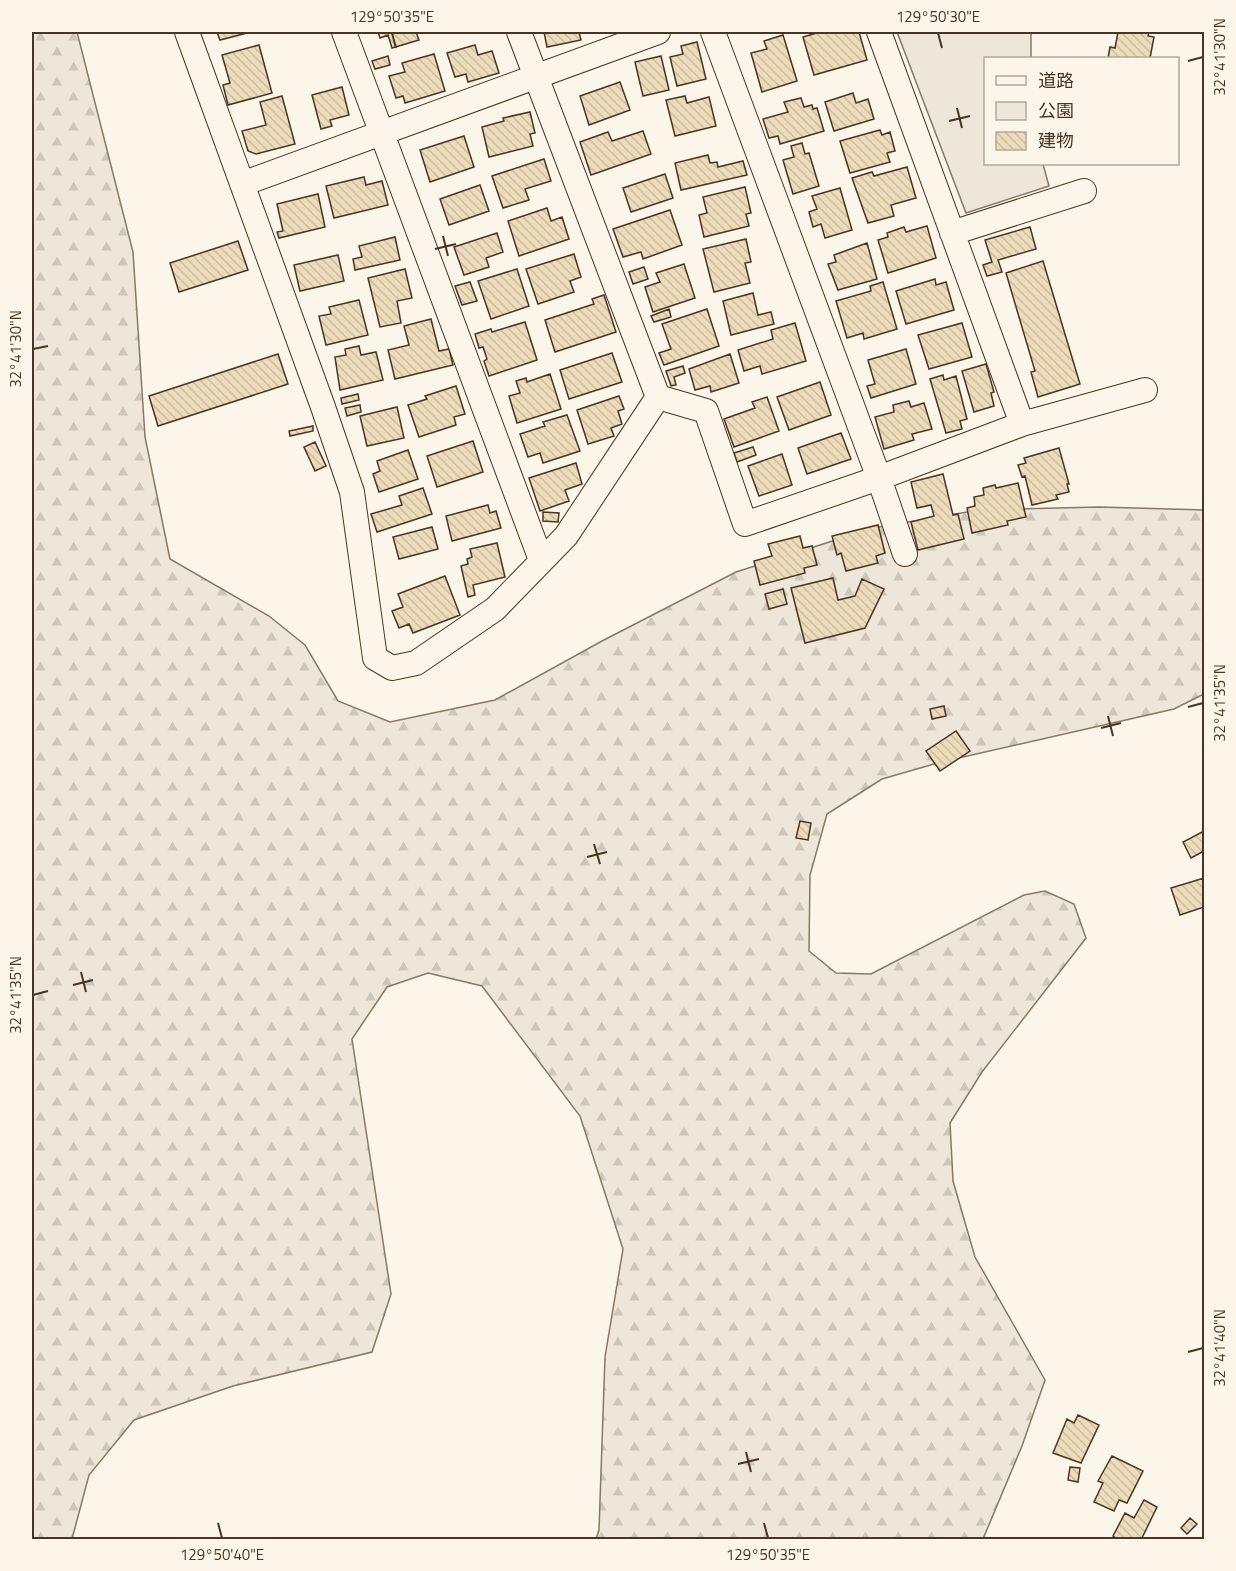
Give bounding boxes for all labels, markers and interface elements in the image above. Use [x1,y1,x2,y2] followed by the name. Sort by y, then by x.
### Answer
[350,5,434,28] text: 129°50'35"E
[896,5,980,28] text: 129°50'30"E
[1208,18,1231,96] text: 32°41'30"N
[984,57,1179,165] legend
[1038,67,1074,94] text: 道路
[1038,97,1074,124] text: 公園
[1038,127,1074,154] text: 建物
[4,310,27,388] text: 32°41'30"N
[1208,664,1231,742] text: 32°41'35"N
[4,956,27,1034] text: 32°41'35"N
[1208,1309,1231,1387] text: 32°41'40"N
[180,1543,264,1566] text: 129°50'40"E
[726,1543,810,1566] text: 129°50'35"E

